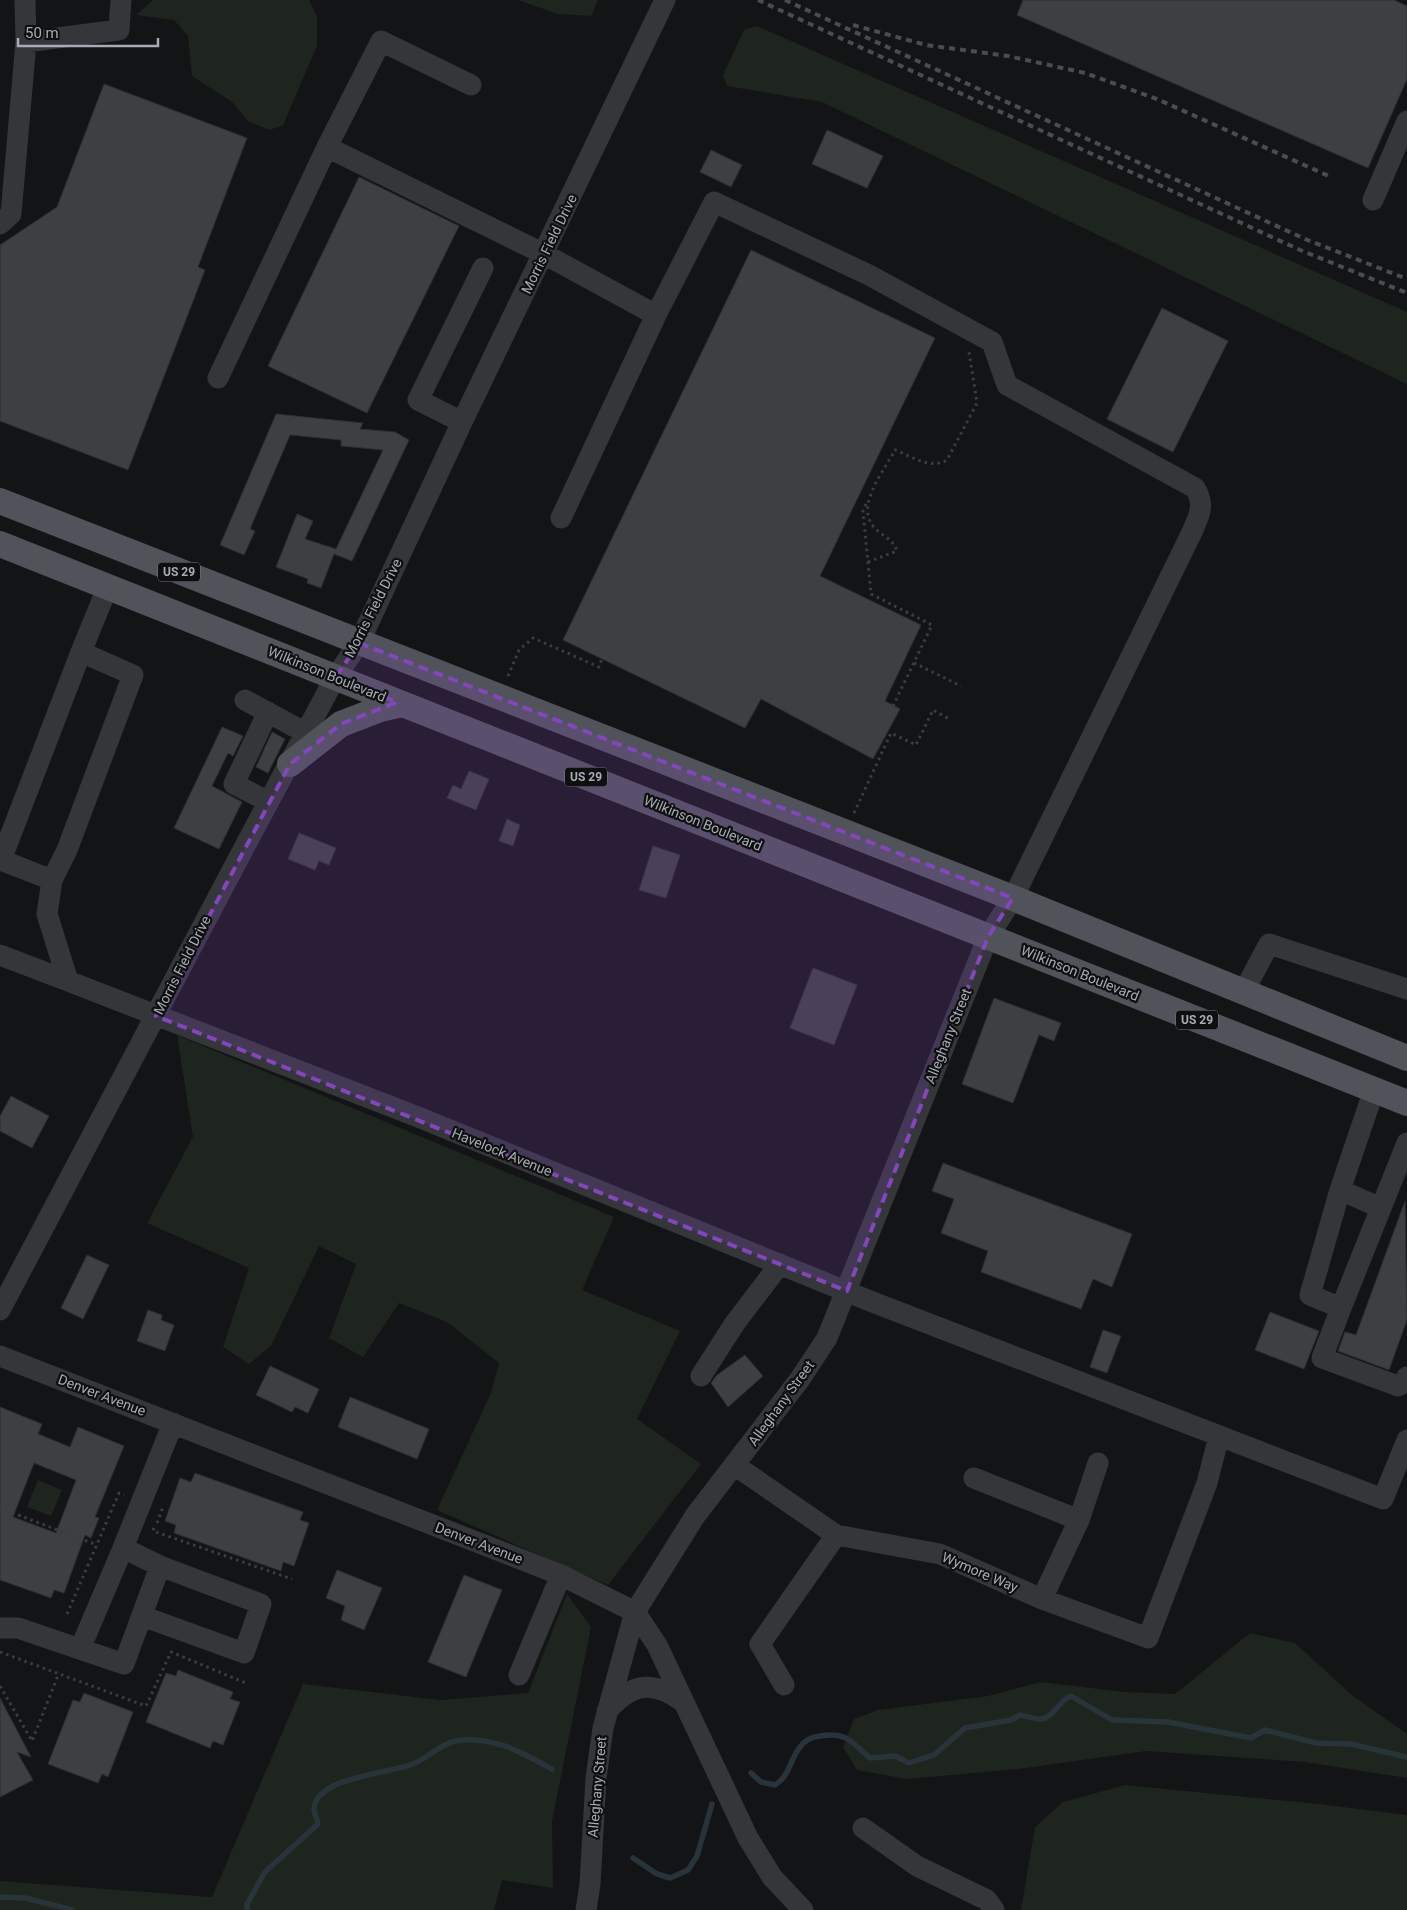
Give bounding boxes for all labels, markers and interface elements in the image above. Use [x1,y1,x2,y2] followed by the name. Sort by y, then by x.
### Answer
[18,15,158,47] scale bar
[25,24,59,42] text: 50 m
[518,192,580,296] street label: Morris Field Drive
[341,556,405,660] street label: Morris Field Drive
[158,562,200,582] road number: US 29
[266,643,388,705] street label: Wilkinson Boulevard
[565,768,607,786] road number: US 29
[642,792,764,854] street label: Wilkinson Boulevard
[150,913,214,1017] street label: Morris Field Drive
[1019,942,1141,1004] street label: Wilkinson Boulevard
[922,986,975,1086] street label: Alleghany Street
[1176,1010,1218,1030] road number: US 29
[450,1125,554,1179] street label: Havelock Avenue
[745,1357,817,1449] street label: Alleghany Street
[56,1371,148,1419] street label: Denver Avenue
[433,1519,525,1567] street label: Denver Avenue
[940,1549,1021,1595] street label: Wymore Way
[585,1735,609,1838] street label: Alleghany Street

